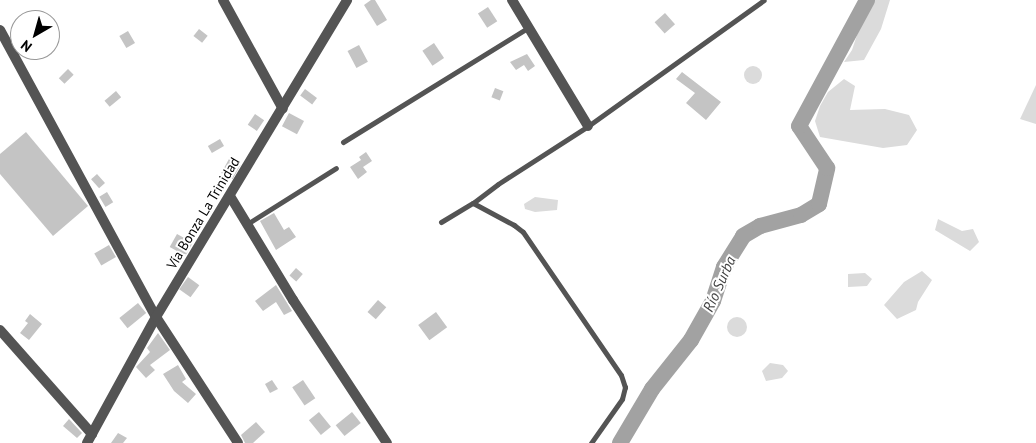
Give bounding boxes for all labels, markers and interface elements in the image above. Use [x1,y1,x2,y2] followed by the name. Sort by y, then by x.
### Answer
[10,10,60,60] north arrow
[17,36,36,56] text: N
[163,154,243,272] street label: Vía Bonza La Trinidad
[699,253,739,315] water label: Río Surba

